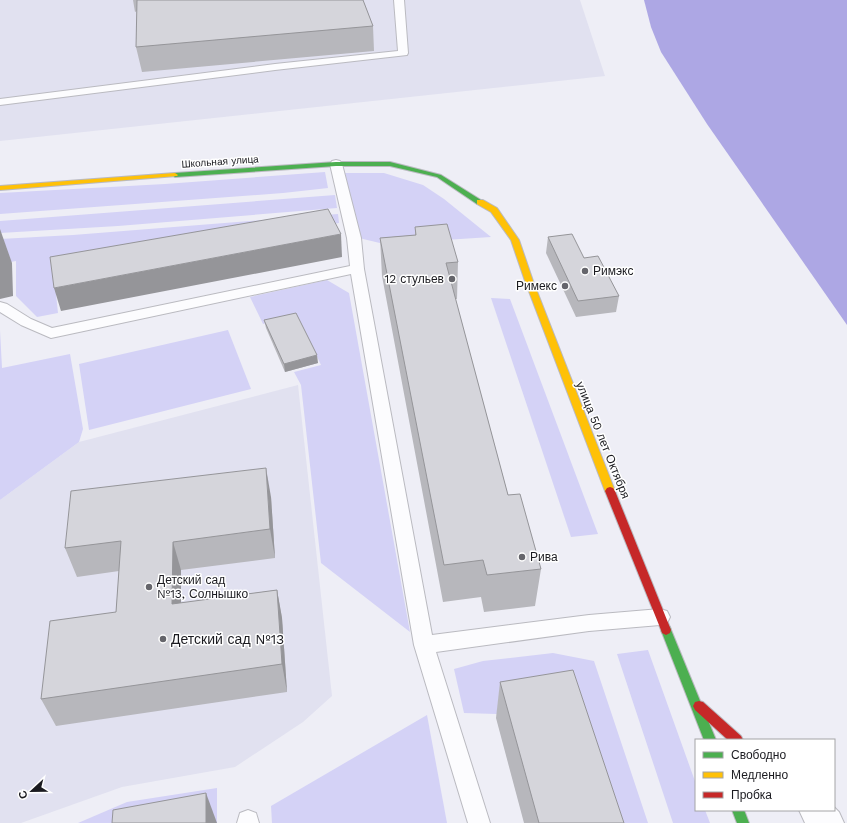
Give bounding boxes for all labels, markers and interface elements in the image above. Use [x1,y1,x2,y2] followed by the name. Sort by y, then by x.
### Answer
[181,153,259,170] street label: Школьная улица
[593,264,633,278] place label: Римэкс
[580,266,590,276] marker: Римэкс
[385,272,444,286] place label: 12 стульев
[447,274,457,284] marker: 12 стульев
[516,279,557,293] place label: Римекс
[560,281,570,291] marker: Римекс
[573,379,633,501] street label: улица 50 лет Октября
[530,550,558,564] place label: Рива
[517,552,527,562] marker: Рива
[157,573,248,601] place label: Детский сад №13, Солнышко
[144,582,154,592] marker: Детский сад №13, Солнышко
[171,631,284,647] place label: Детский сад №13
[158,634,168,644] marker: Детский сад №13
[695,739,835,811] legend
[731,748,786,762] text: Свободно
[731,768,788,782] text: Медленно
[12,771,52,811] north arrow
[16,788,31,801] text: С
[731,788,772,802] text: Пробка

